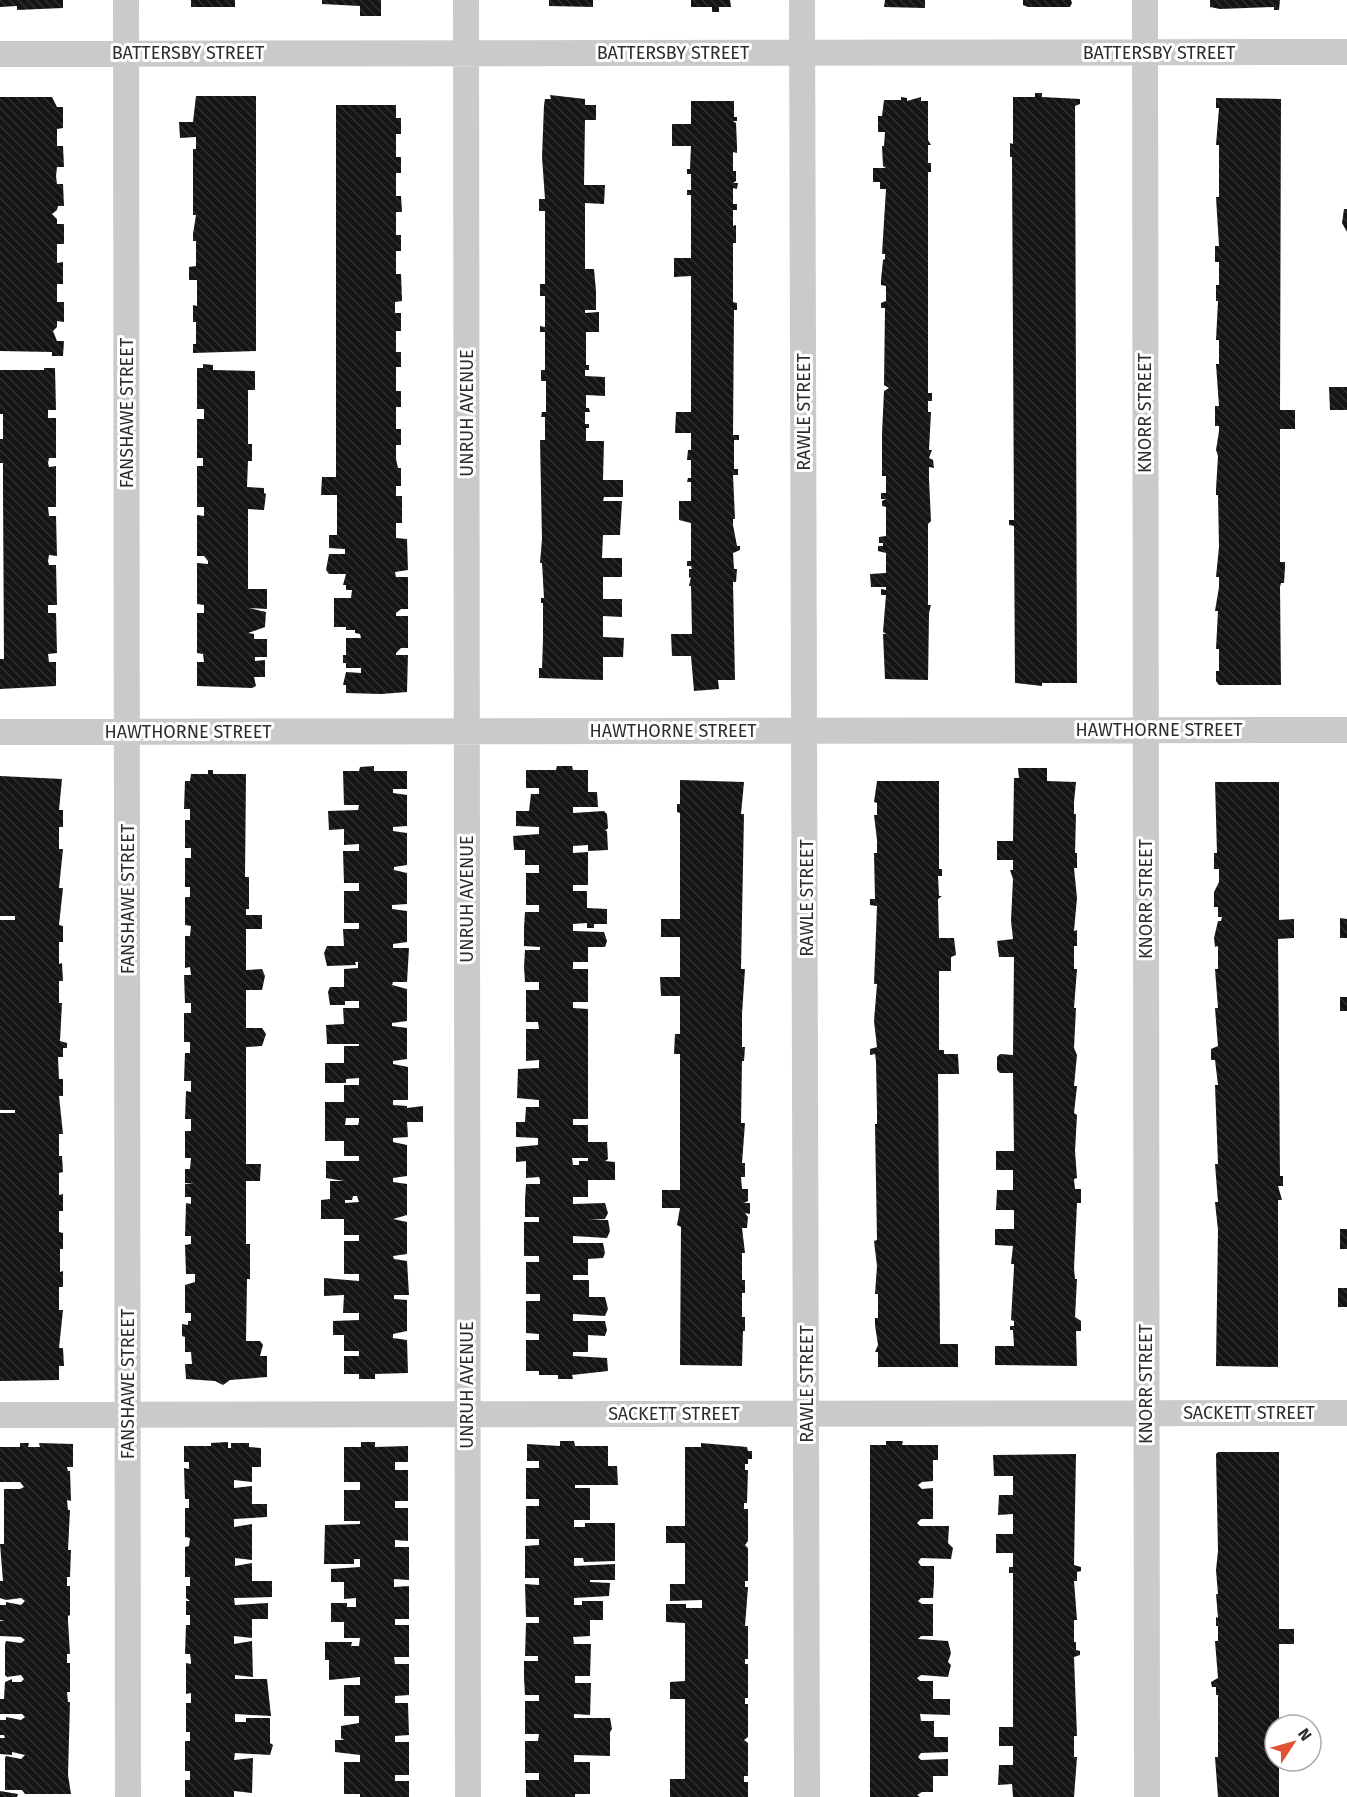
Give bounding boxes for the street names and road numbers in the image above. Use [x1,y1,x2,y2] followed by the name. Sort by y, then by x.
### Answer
[112,42,265,64] street label: BATTERSBY STREET
[597,42,750,64] street label: BATTERSBY STREET
[1083,42,1236,64] street label: BATTERSBY STREET
[116,337,138,488] street label: FANSHAWE STREET
[456,349,478,477] street label: UNRUH AVENUE
[1134,352,1156,473] street label: KNORR STREET
[793,353,815,471] street label: RAWLE STREET
[1075,719,1243,741] street label: HAWTHORNE STREET
[589,720,757,742] street label: HAWTHORNE STREET
[104,721,272,743] street label: HAWTHORNE STREET
[117,823,139,974] street label: FANSHAWE STREET
[456,835,478,963] street label: UNRUH AVENUE
[1135,838,1157,959] street label: KNORR STREET
[796,839,818,957] street label: RAWLE STREET
[117,1308,139,1459] street label: FANSHAWE STREET
[456,1321,478,1449] street label: UNRUH AVENUE
[1135,1323,1157,1444] street label: KNORR STREET
[796,1325,818,1443] street label: RAWLE STREET
[1183,1402,1316,1424] street label: SACKETT STREET
[608,1403,741,1425] street label: SACKETT STREET

